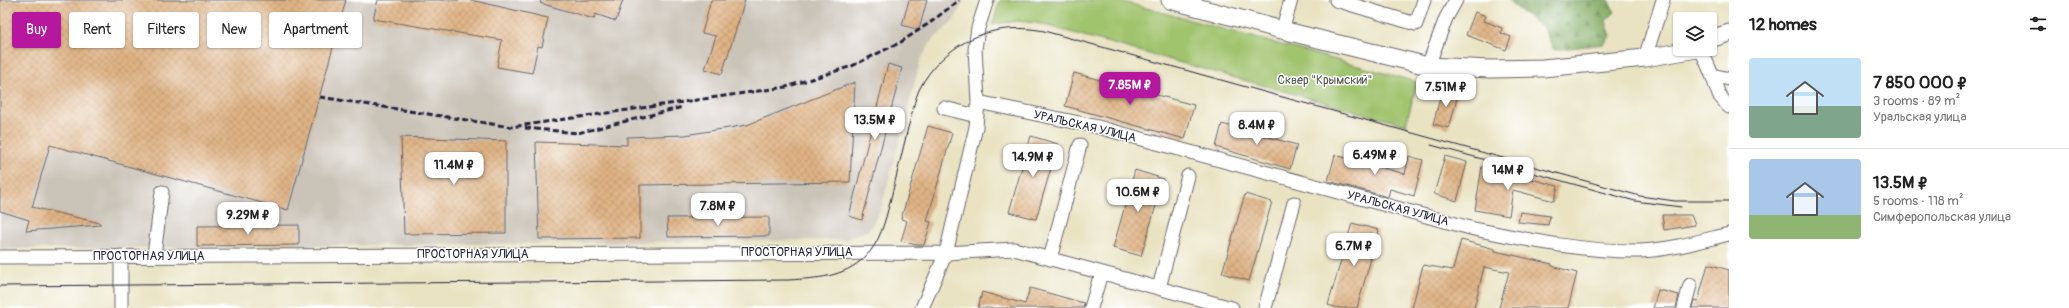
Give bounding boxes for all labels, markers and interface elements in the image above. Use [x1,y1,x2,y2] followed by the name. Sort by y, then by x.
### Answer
[12,12,61,48] chip: Buy
[69,12,125,48] chip: Rent
[133,12,199,48] chip: Filters
[207,12,261,48] chip: New
[269,12,362,48] chip: Apartment
[1673,12,1717,56] map controls
[1673,12,1717,56] button: layers
[2027,13,2049,35] icon: filters
[1749,14,1817,35] text: 12 homes
[1093,72,1167,106] pin: 7.85M ₽
[1873,72,1968,93] text: 7 850 000 ₽
[1277,73,1373,88] park label: Сквер "Крымский"
[1409,74,1483,108] pin: 7.51M ₽
[1781,74,1829,122] icon: home
[1108,77,1152,93] text: 7.85M ₽
[1425,79,1467,95] text: 7.51M ₽
[1873,93,1960,109] text: 3 rooms · 89 m²
[838,107,912,141] pin: 13.5M ₽
[1032,107,1138,146] street label: УРАЛЬСКАЯ УЛИЦА
[1873,109,1966,125] text: Уральская улица
[854,112,896,128] text: 13.5M ₽
[1224,112,1290,146] pin: 8.4M ₽
[1239,117,1275,133] text: 8.4M ₽
[1338,142,1412,176] pin: 6.49M ₽
[996,144,1070,178] pin: 14.9M ₽
[1353,147,1397,163] text: 6.49M ₽
[1012,149,1054,165] text: 14.9M ₽
[417,152,491,186] pin: 11.4M ₽
[434,157,474,173] text: 11.4M ₽
[1480,157,1536,191] pin: 14M ₽
[1492,162,1524,178] text: 14M ₽
[1873,172,1928,193] text: 13.5M ₽
[1781,175,1829,223] icon: home
[1101,179,1175,213] pin: 10.6M ₽
[1116,184,1160,200] text: 10.6M ₽
[1345,188,1451,229] street label: УРАЛЬСКАЯ УЛИЦА
[685,193,751,227] pin: 7.8M ₽
[1873,193,1963,209] text: 5 rooms · 118 m²
[700,198,736,214] text: 7.8M ₽
[211,202,285,236] pin: 9.29M ₽
[226,207,270,223] text: 9.29M ₽
[1873,209,2011,225] text: Симферопольская улица
[1321,233,1387,267] pin: 6.7M ₽
[1335,238,1373,254] text: 6.7M ₽
[741,245,853,260] street label: ПРОСТОРНАЯ УЛИЦА
[417,247,529,262] street label: ПРОСТОРНАЯ УЛИЦА
[93,249,205,264] street label: ПРОСТОРНАЯ УЛИЦА

